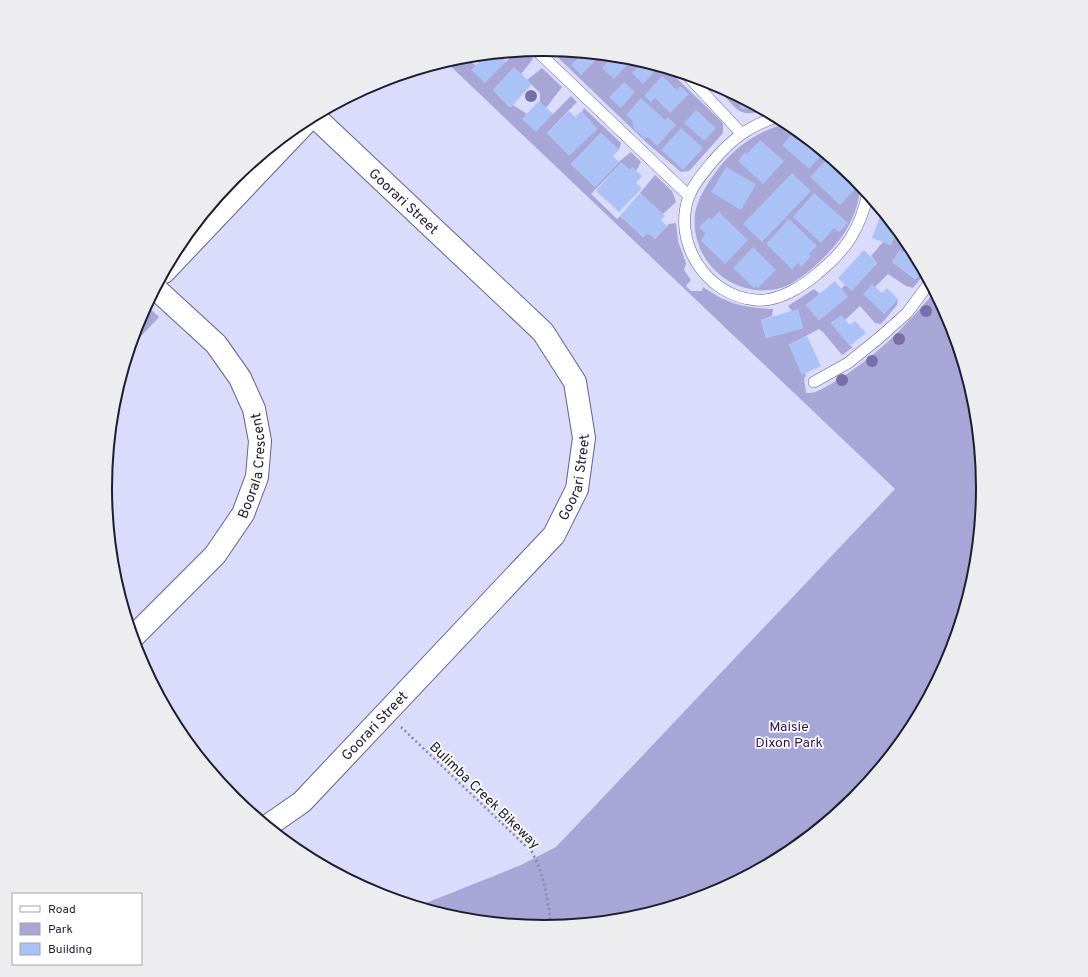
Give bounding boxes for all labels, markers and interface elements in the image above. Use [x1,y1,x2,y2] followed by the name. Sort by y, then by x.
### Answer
[365,166,441,239] street label: Goorari Street
[235,411,270,521] street label: Boorala Crescent
[556,433,594,524] street label: Goorari Street
[339,688,412,765] street label: Goorari Street
[755,719,823,752] park label: Maisie Dixon Park
[425,739,543,853] street label: Bulimba Creek Bikeway
[12,893,142,965] legend
[48,902,76,918] text: Road
[48,922,73,938] text: Park
[48,942,92,958] text: Building

